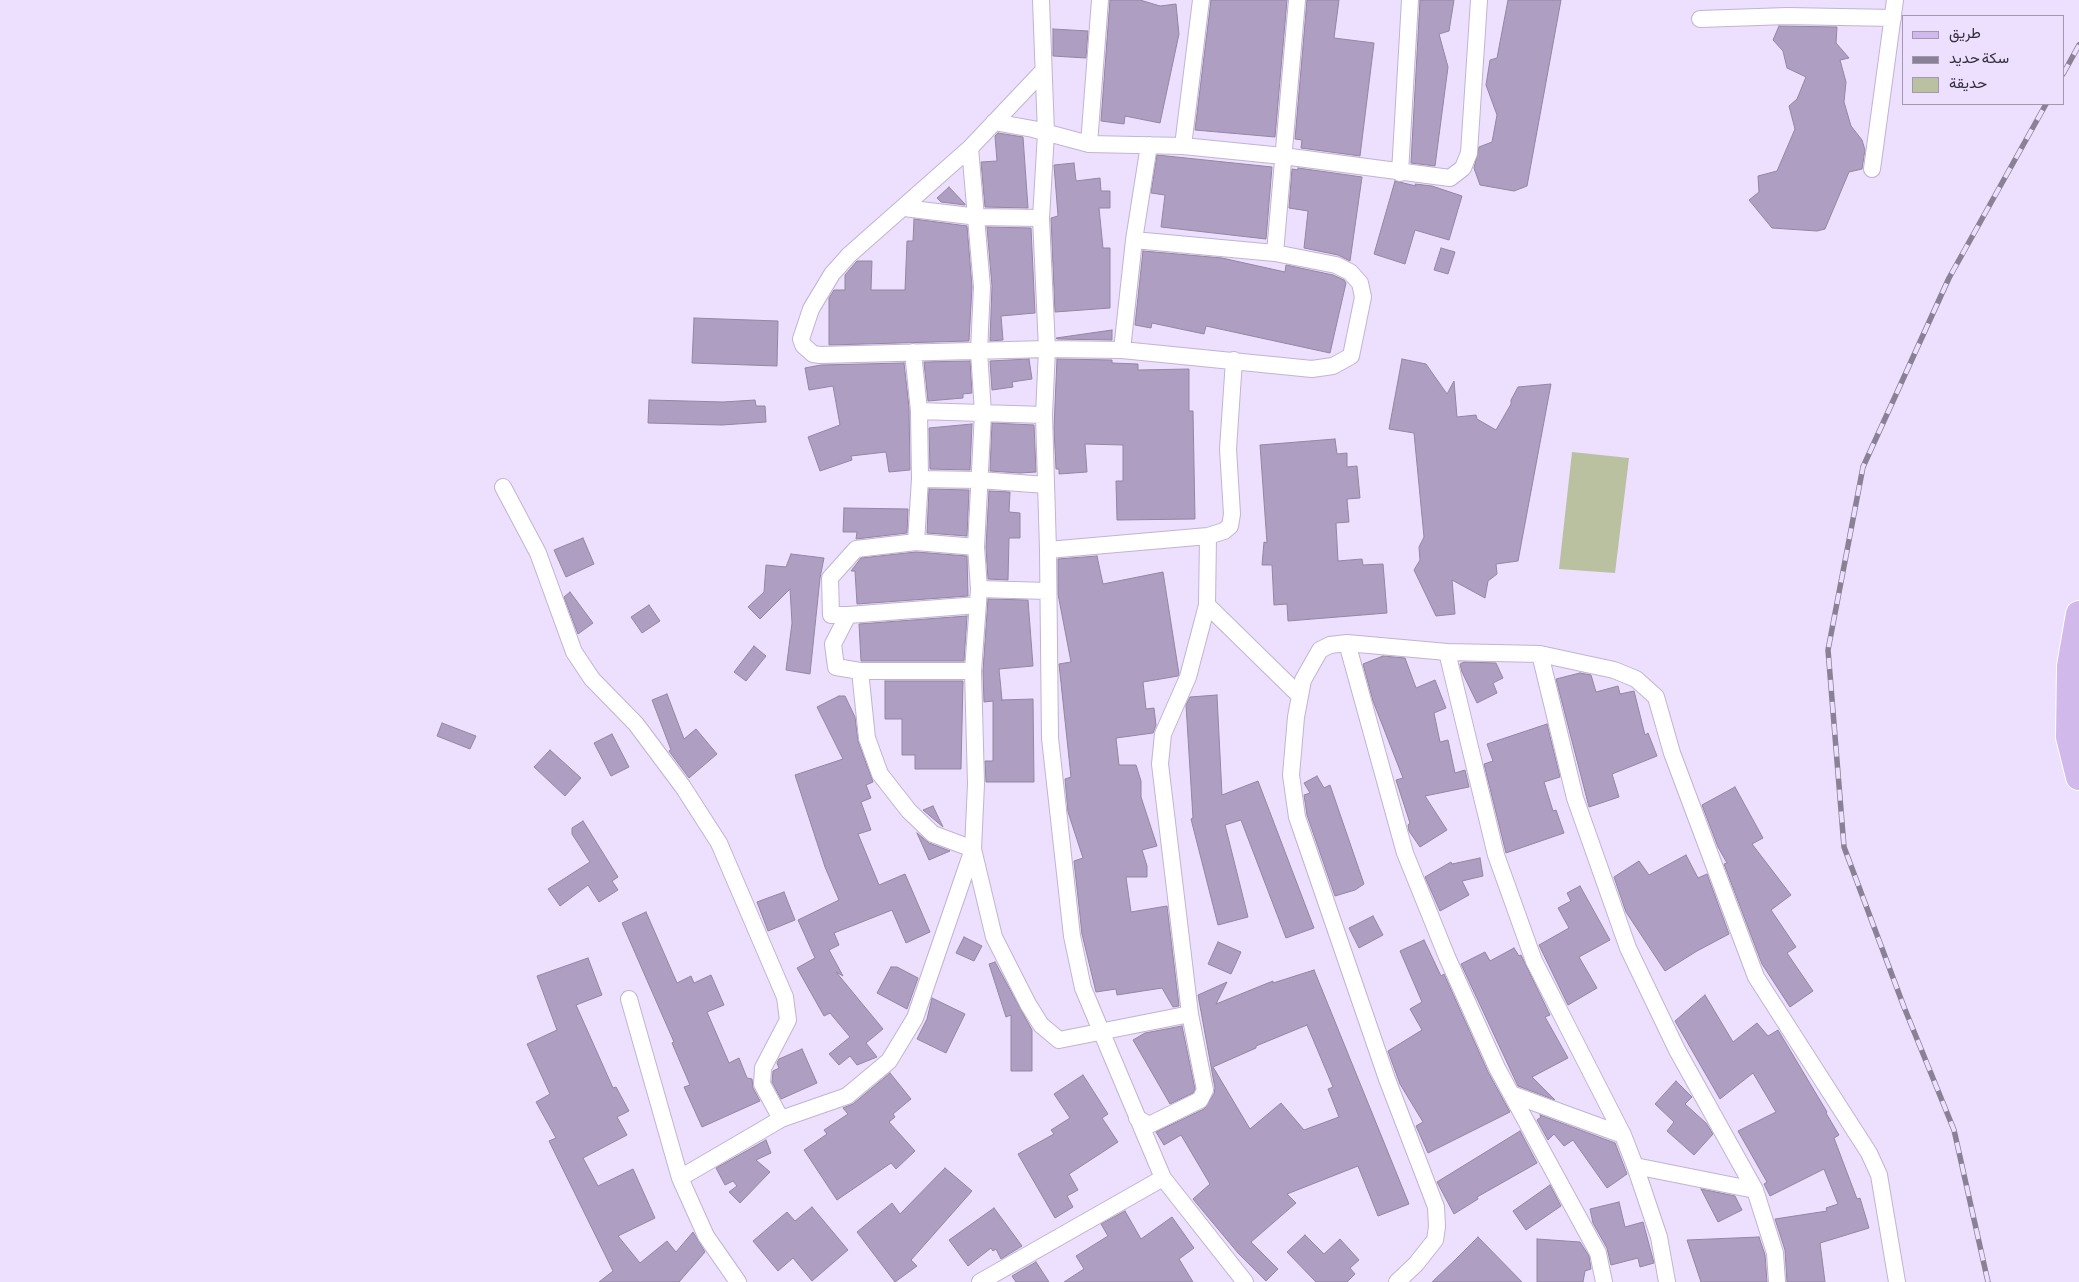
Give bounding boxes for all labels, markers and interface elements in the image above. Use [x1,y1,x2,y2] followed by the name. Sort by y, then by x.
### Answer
[1902,15,2064,105] legend
[1949,24,1981,41] text: طريق
[1949,49,2009,66] text: سكة حديد
[1949,74,1987,91] text: حديقة

